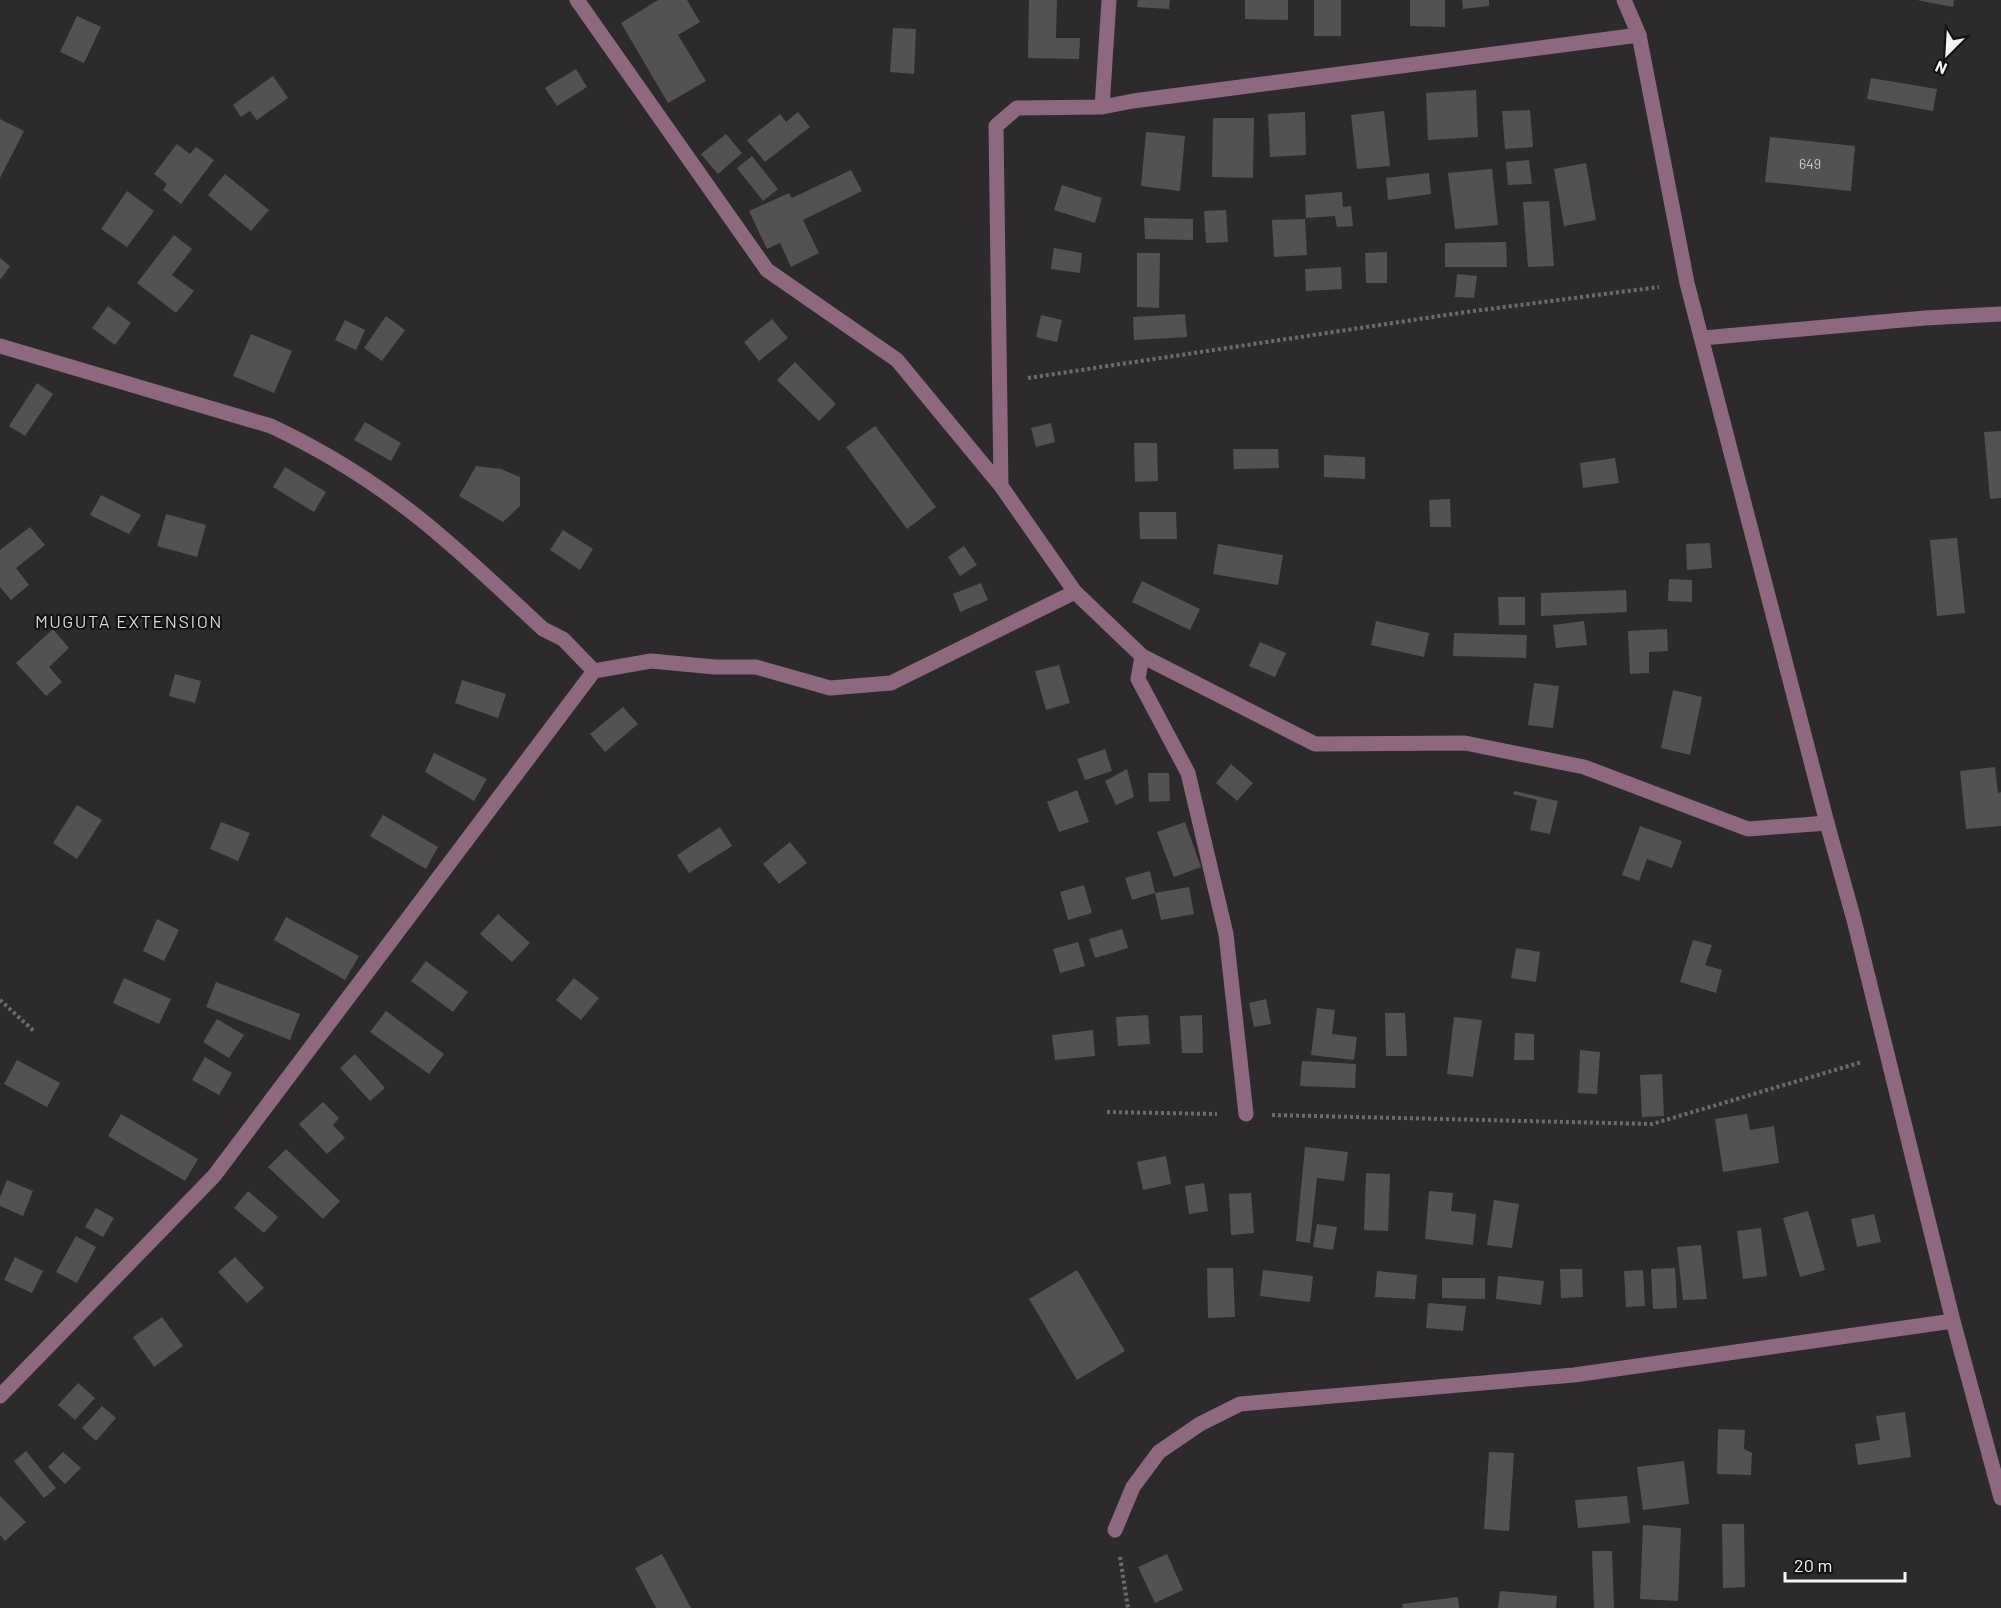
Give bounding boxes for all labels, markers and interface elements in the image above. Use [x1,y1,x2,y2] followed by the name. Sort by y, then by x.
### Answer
[1917,24,1977,84] north arrow
[1932,57,1949,79] text: N
[1799,155,1821,172] house number: 649
[35,610,223,632] district label: MUGUTA EXTENSION
[1785,1545,1905,1583] scale bar
[1794,1554,1832,1576] text: 20 m

